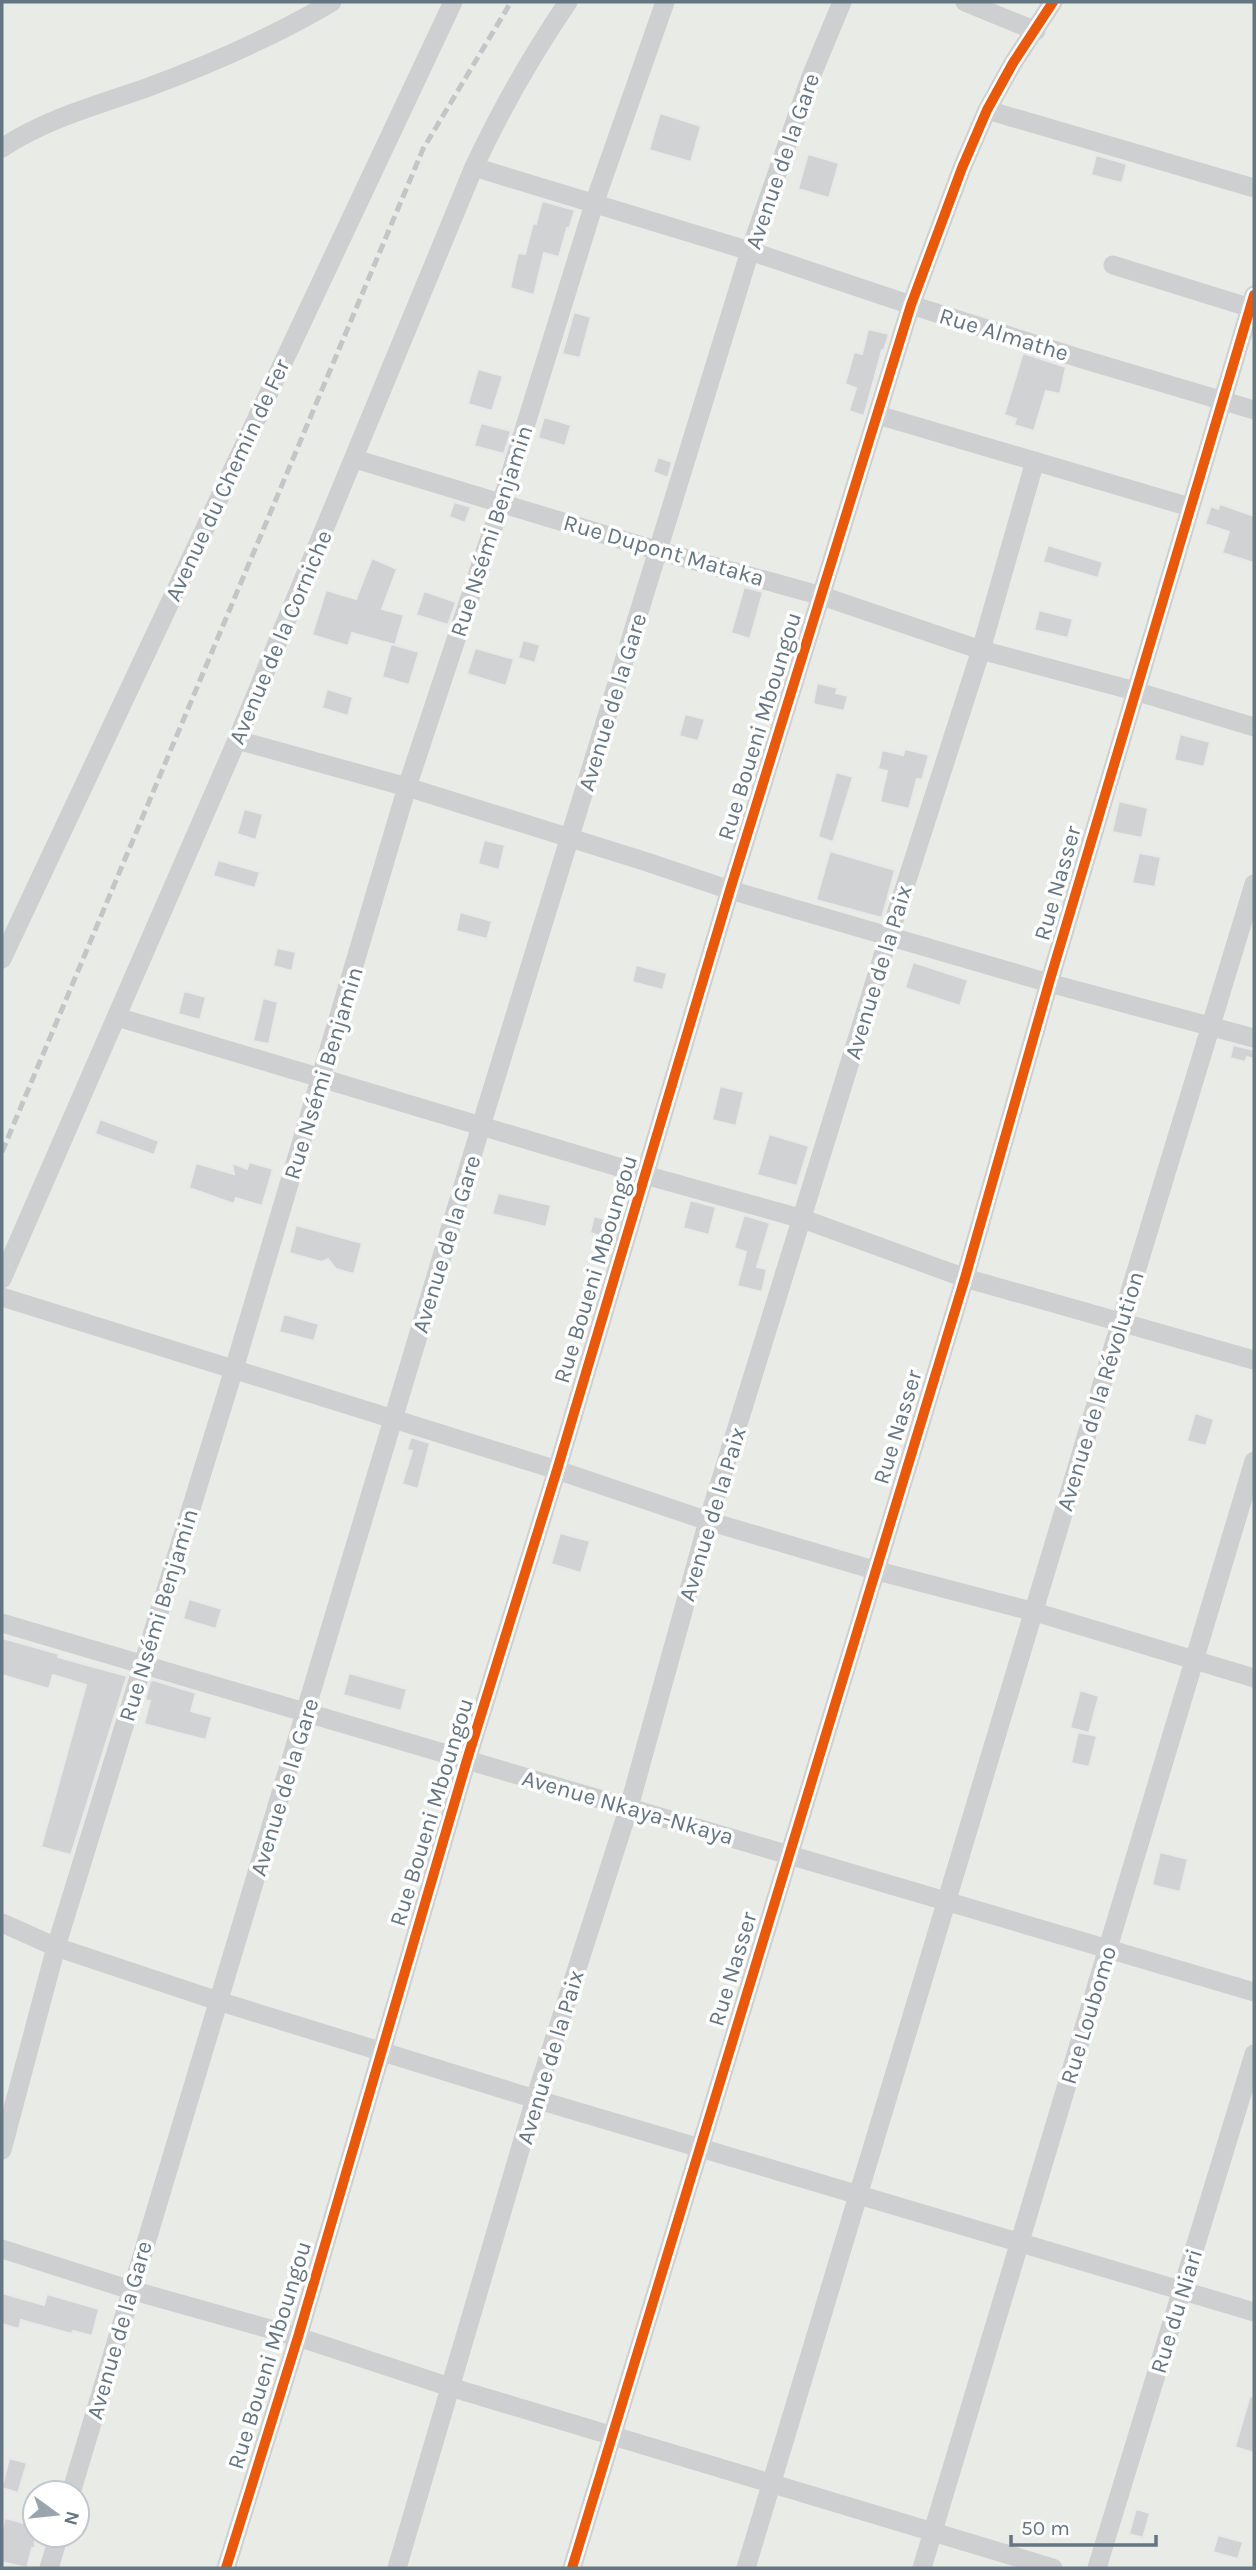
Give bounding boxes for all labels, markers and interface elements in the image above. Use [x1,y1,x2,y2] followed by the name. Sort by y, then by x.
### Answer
[740,70,825,253] street label: Avenue de la Gare
[936,302,1072,367] street label: Rue Almathe
[159,354,296,606] street label: Avenue du Chemin de Fer
[445,422,538,640] street label: Rue Nsémi Benjamin
[560,509,767,592] street label: Rue Dupont Mataka
[223,526,338,748] street label: Avenue de la Corniche
[712,609,807,843] street label: Rue Boueni Mboungou
[573,610,652,794] street label: Avenue de la Gare
[1028,822,1087,944] street label: Rue Nasser
[839,882,918,1062] street label: Avenue de la Paix
[278,964,369,1183] street label: Rue Nsémi Benjamin
[407,1152,486,1336] street label: Avenue de la Gare
[548,1152,643,1386] street label: Rue Boueni Mboungou
[1051,1268,1150,1514] street label: Avenue de la Révolution
[867,1366,928,1488] street label: Rue Nasser
[673,1424,752,1604] street label: Avenue de la Paix
[113,1506,204,1725] street label: Rue Nsémi Benjamin
[245,1695,324,1879] street label: Avenue de la Gare
[384,1695,479,1929] street label: Rue Boueni Mboungou
[519,1764,737,1851] street label: Avenue Nkaya-Nkaya
[702,1908,763,2030] street label: Rue Nasser
[1055,1943,1122,2087] street label: Rue Loubomo
[511,1967,590,2147] street label: Avenue de la Paix
[81,2238,158,2422] street label: Avenue de la Gare
[222,2238,317,2472] street label: Rue Boueni Mboungou
[1145,2246,1208,2377] street label: Rue du Niari
[21,2479,91,2549] north arrow
[1011,2504,1156,2548] scale bar
[59,2509,84,2528] text: N
[1021,2516,1070,2540] text: 50 m

